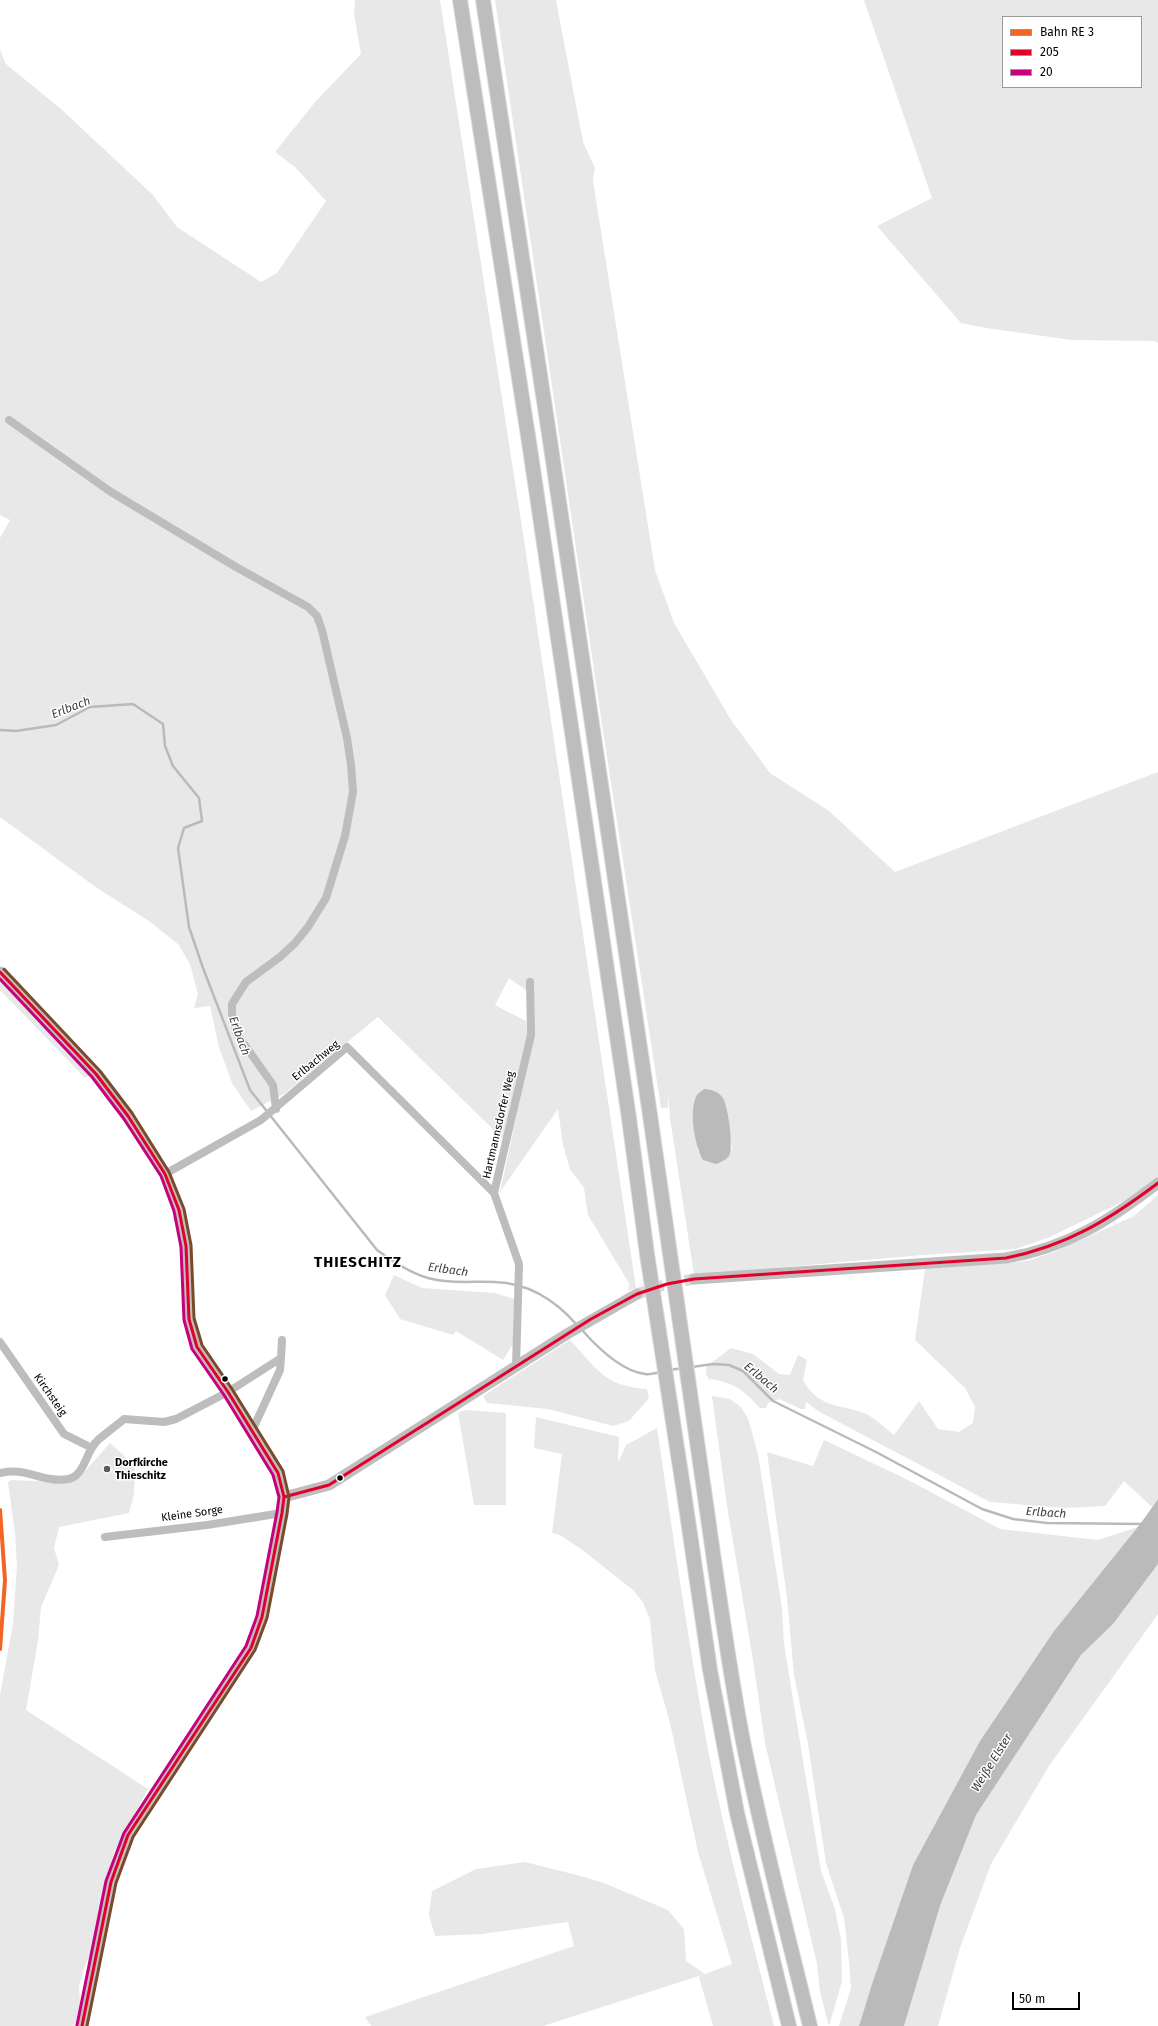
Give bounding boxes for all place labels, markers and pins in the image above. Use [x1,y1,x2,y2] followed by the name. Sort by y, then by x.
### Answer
[220,1374,230,1384] unlabelled marker
[115,1456,168,1482] place label: Dorfkirche Thieschitz
[102,1464,112,1474] marker: Dorfkirche Thieschitz
[335,1473,345,1483] unlabelled marker

